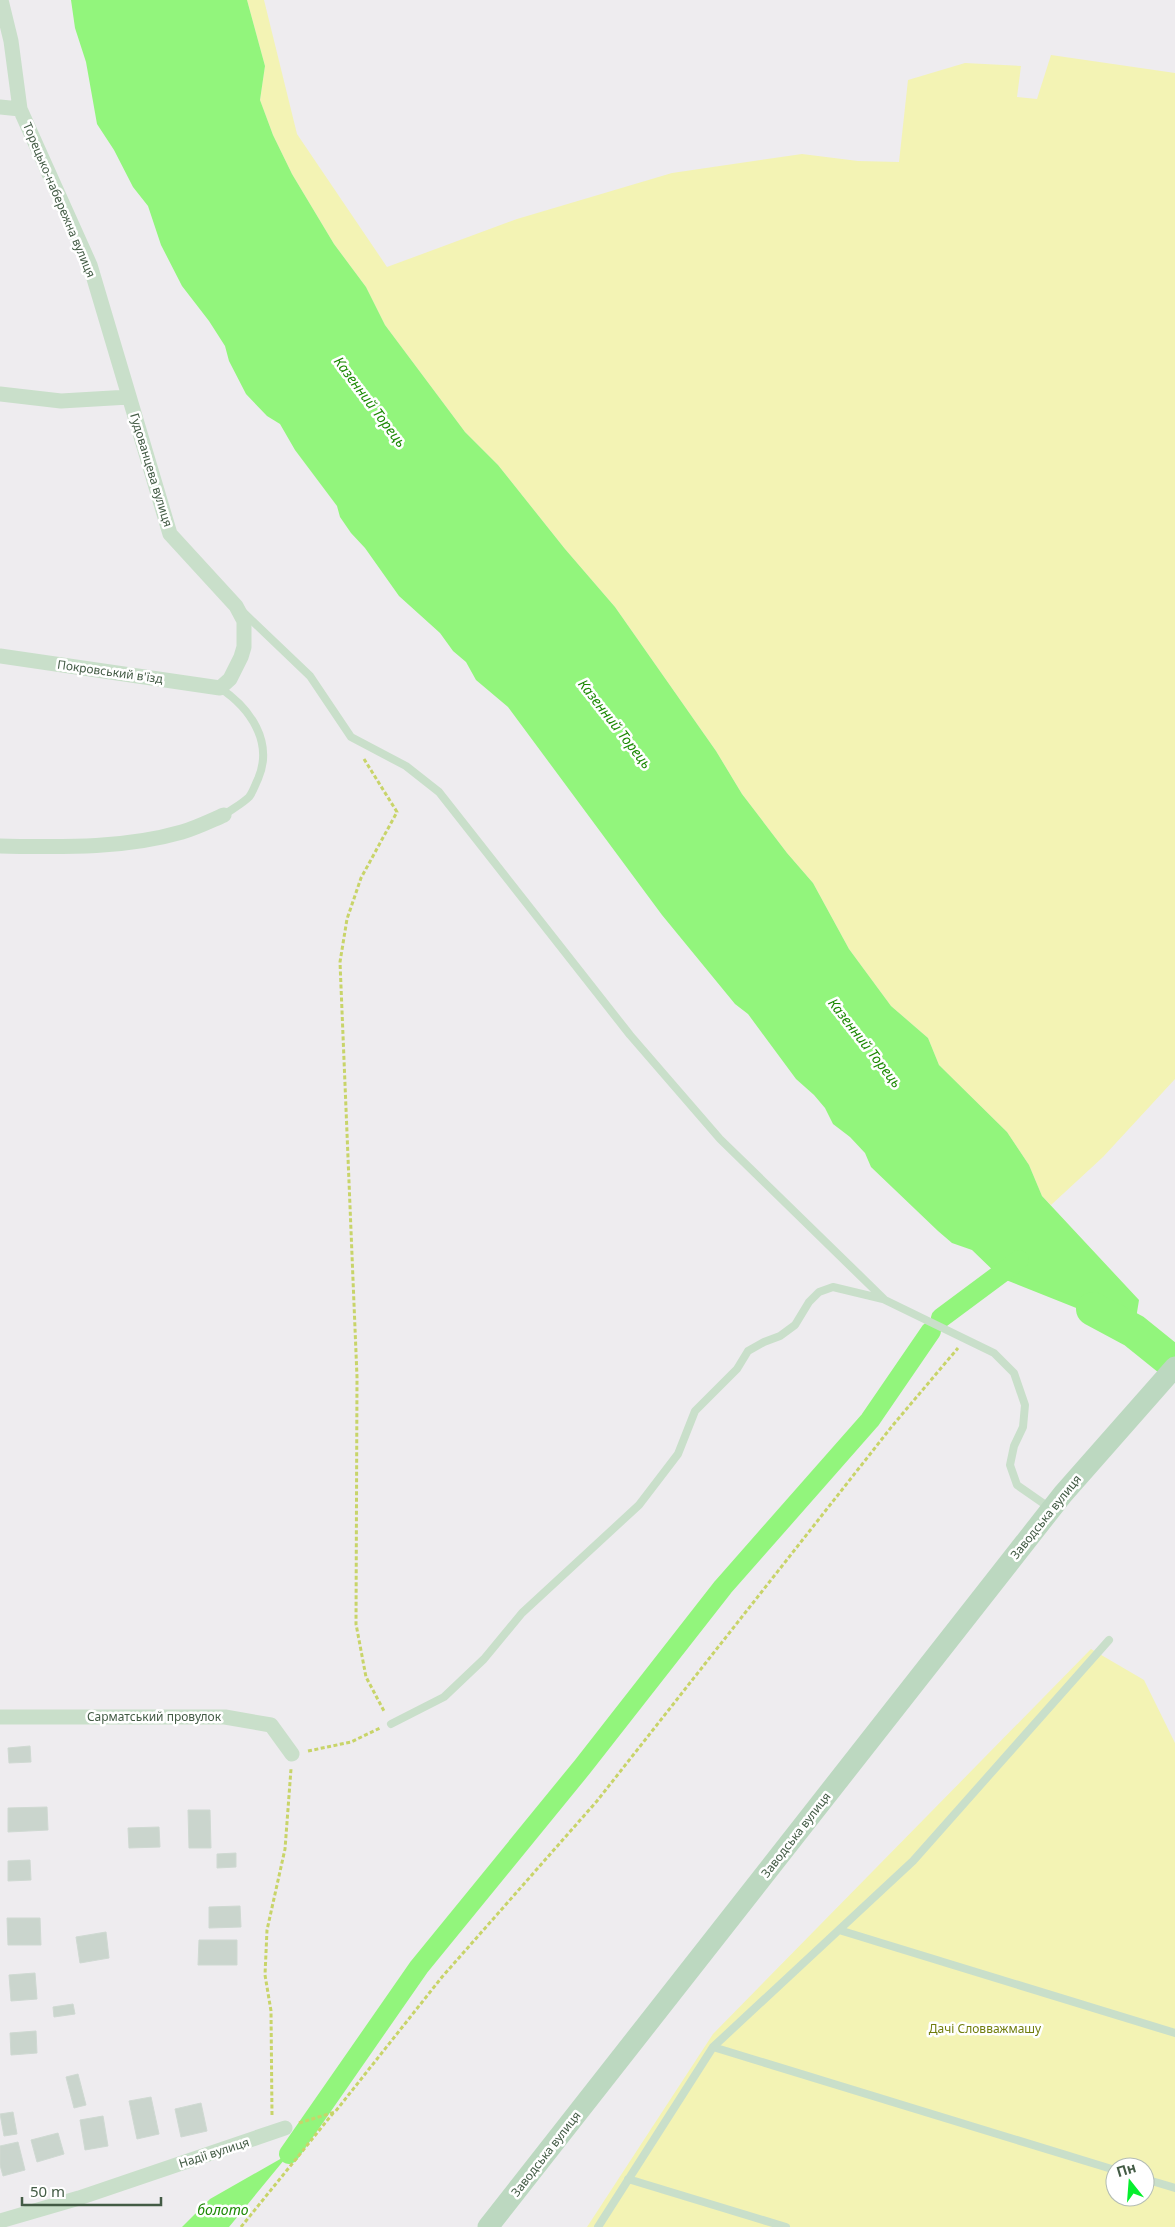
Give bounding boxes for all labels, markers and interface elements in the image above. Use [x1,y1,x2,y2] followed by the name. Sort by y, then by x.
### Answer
[19,120,100,280] street label: Торецько-набережна вулиця
[330,353,411,451] water label: Казенний Торець
[126,411,177,529] street label: Гудованцева вулиця
[56,656,165,687] street label: Покровський в'їзд
[574,675,656,772] water label: Казенний Торець
[824,994,906,1091] water label: Казенний Торець
[1006,1471,1085,1562] street label: Заводська вулиця
[87,1708,222,1725] street label: Сарматський провулок
[757,1788,834,1881] street label: Заводська вулиця
[929,2020,1042,2037] park label: Дачі Словважмашу
[507,2107,584,2200] street label: Заводська вулиця
[176,2133,251,2172] street label: Надії вулиця
[1105,2157,1155,2207] north arrow
[1114,2157,1138,2181] text: Пн
[22,2174,161,2206] scale bar
[30,2181,65,2201] text: 50 m
[197,2200,249,2219] water label: болото

